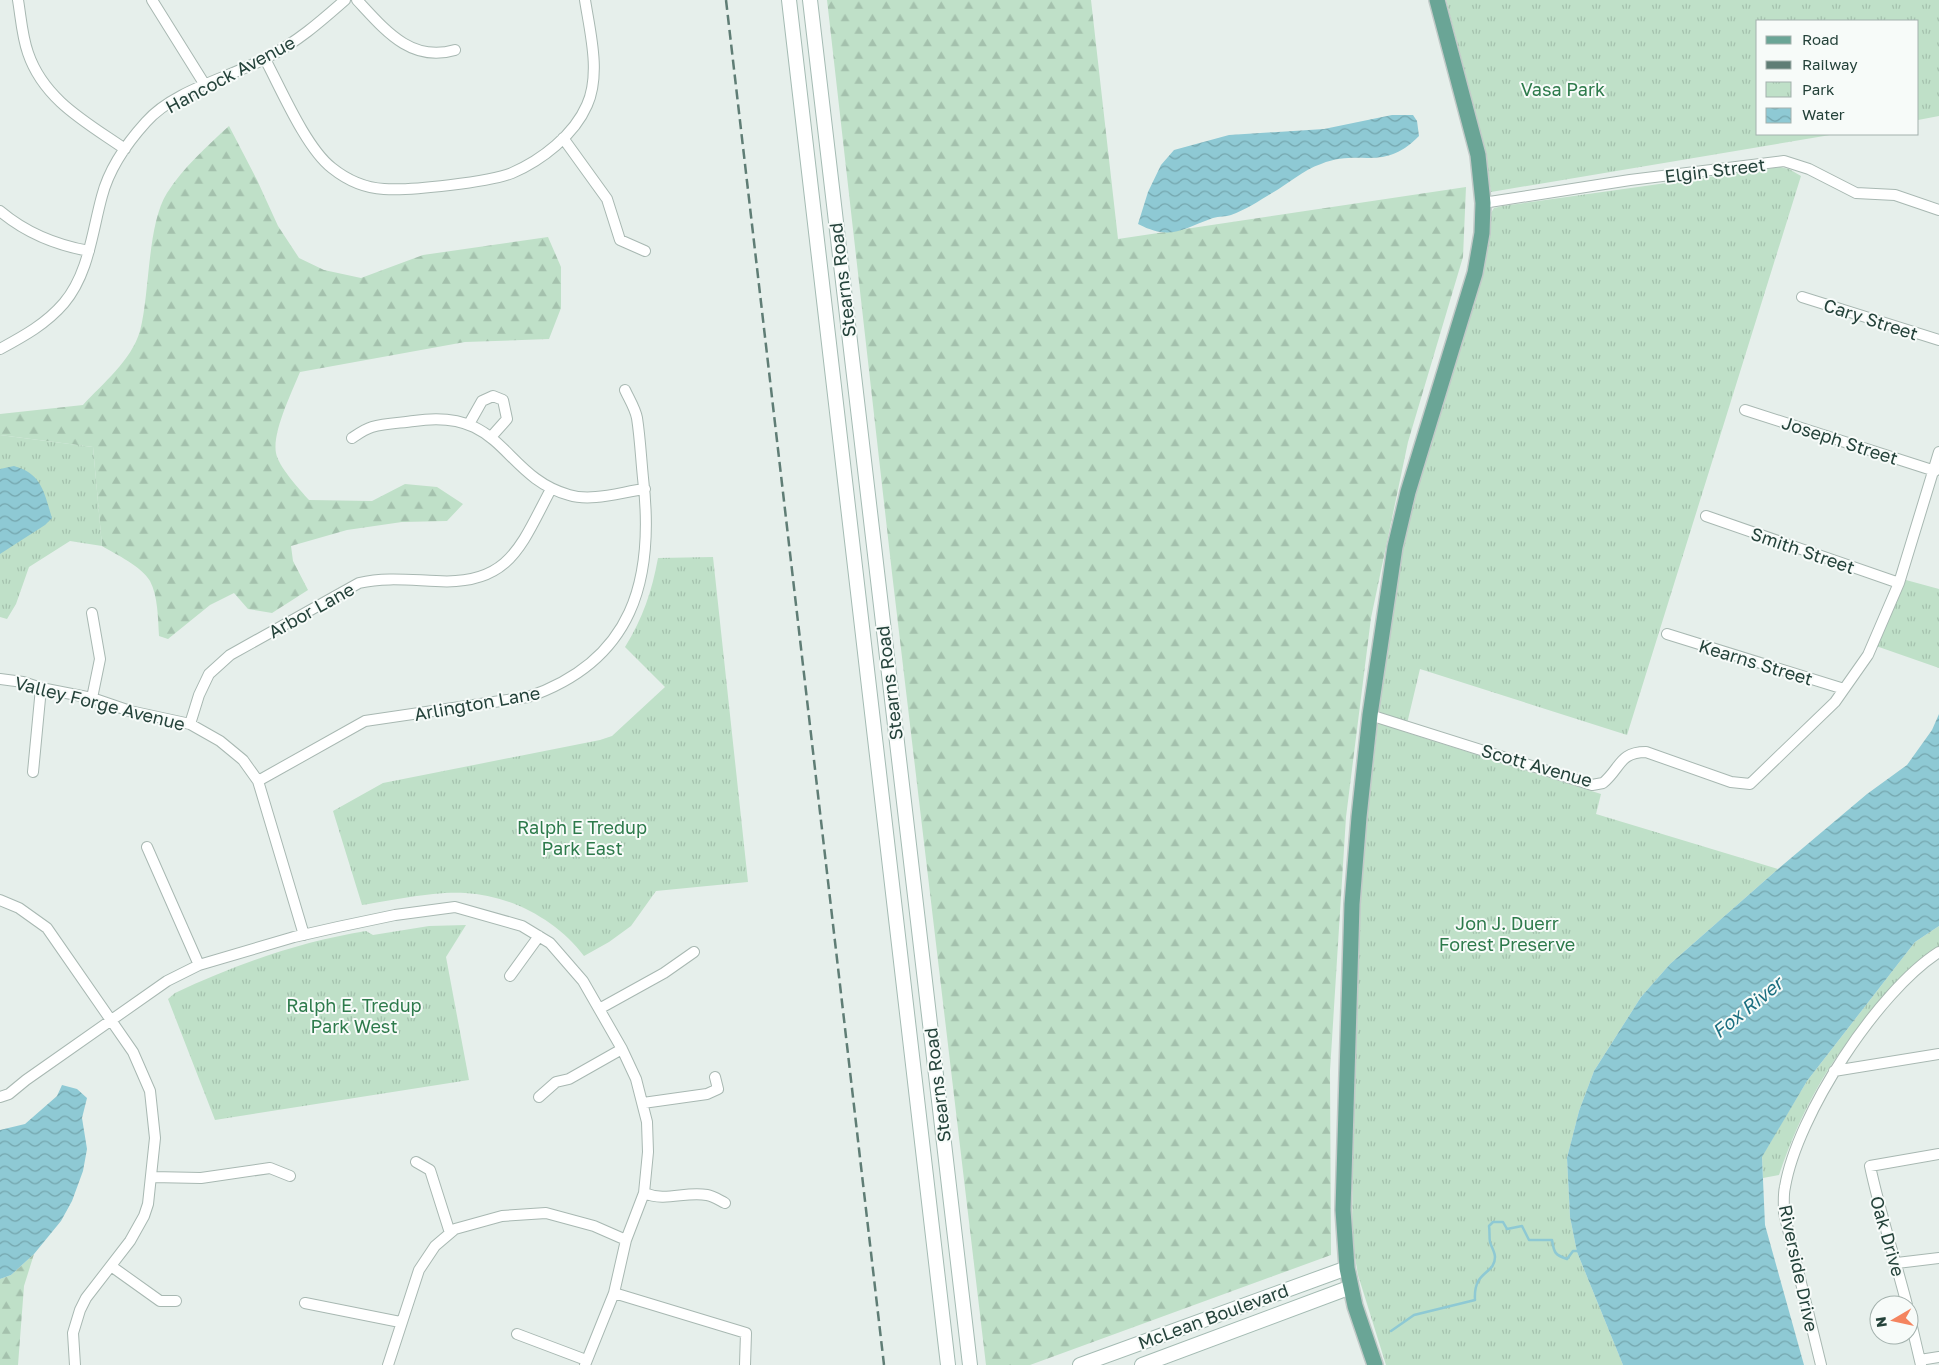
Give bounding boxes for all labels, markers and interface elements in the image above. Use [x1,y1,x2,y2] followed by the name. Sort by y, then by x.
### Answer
[1756,20,1919,135] legend
[1802,30,1839,48] text: Road
[161,31,299,117] street label: Hancock Avenue
[1802,55,1858,73] text: Railway
[1521,78,1605,100] park label: Vasa Park
[1802,80,1835,98] text: Park
[1802,105,1845,123] text: Water
[1663,153,1767,187] street label: Elgin Street
[824,221,860,339] street label: Stearns Road
[1821,293,1921,345] street label: Cary Street
[1779,411,1901,469] street label: Joseph Street
[1748,522,1858,578] street label: Smith Street
[264,577,358,643] street label: Arbor Lane
[871,624,907,742] street label: Stearns Road
[1696,634,1816,690] street label: Kearns Street
[12,671,188,735] street label: Valley Forge Avenue
[412,681,542,725] street label: Arlington Lane
[1479,739,1595,791] street label: Scott Avenue
[517,816,647,859] park label: Ralph E Tredup Park East
[1439,912,1575,955] park label: Jon J. Duerr Forest Preserve
[1707,970,1789,1042] water label: Fox River
[286,994,422,1037] park label: Ralph E. Tredup Park West
[919,1026,955,1144] street label: Stearns Road
[1866,1193,1910,1279] street label: Oak Drive
[1775,1203,1823,1333] street label: Riverside Drive
[1135,1279,1291,1353] street label: McLean Boulevard
[1869,1295,1919,1345] north arrow
[1871,1316,1890,1329] text: N

